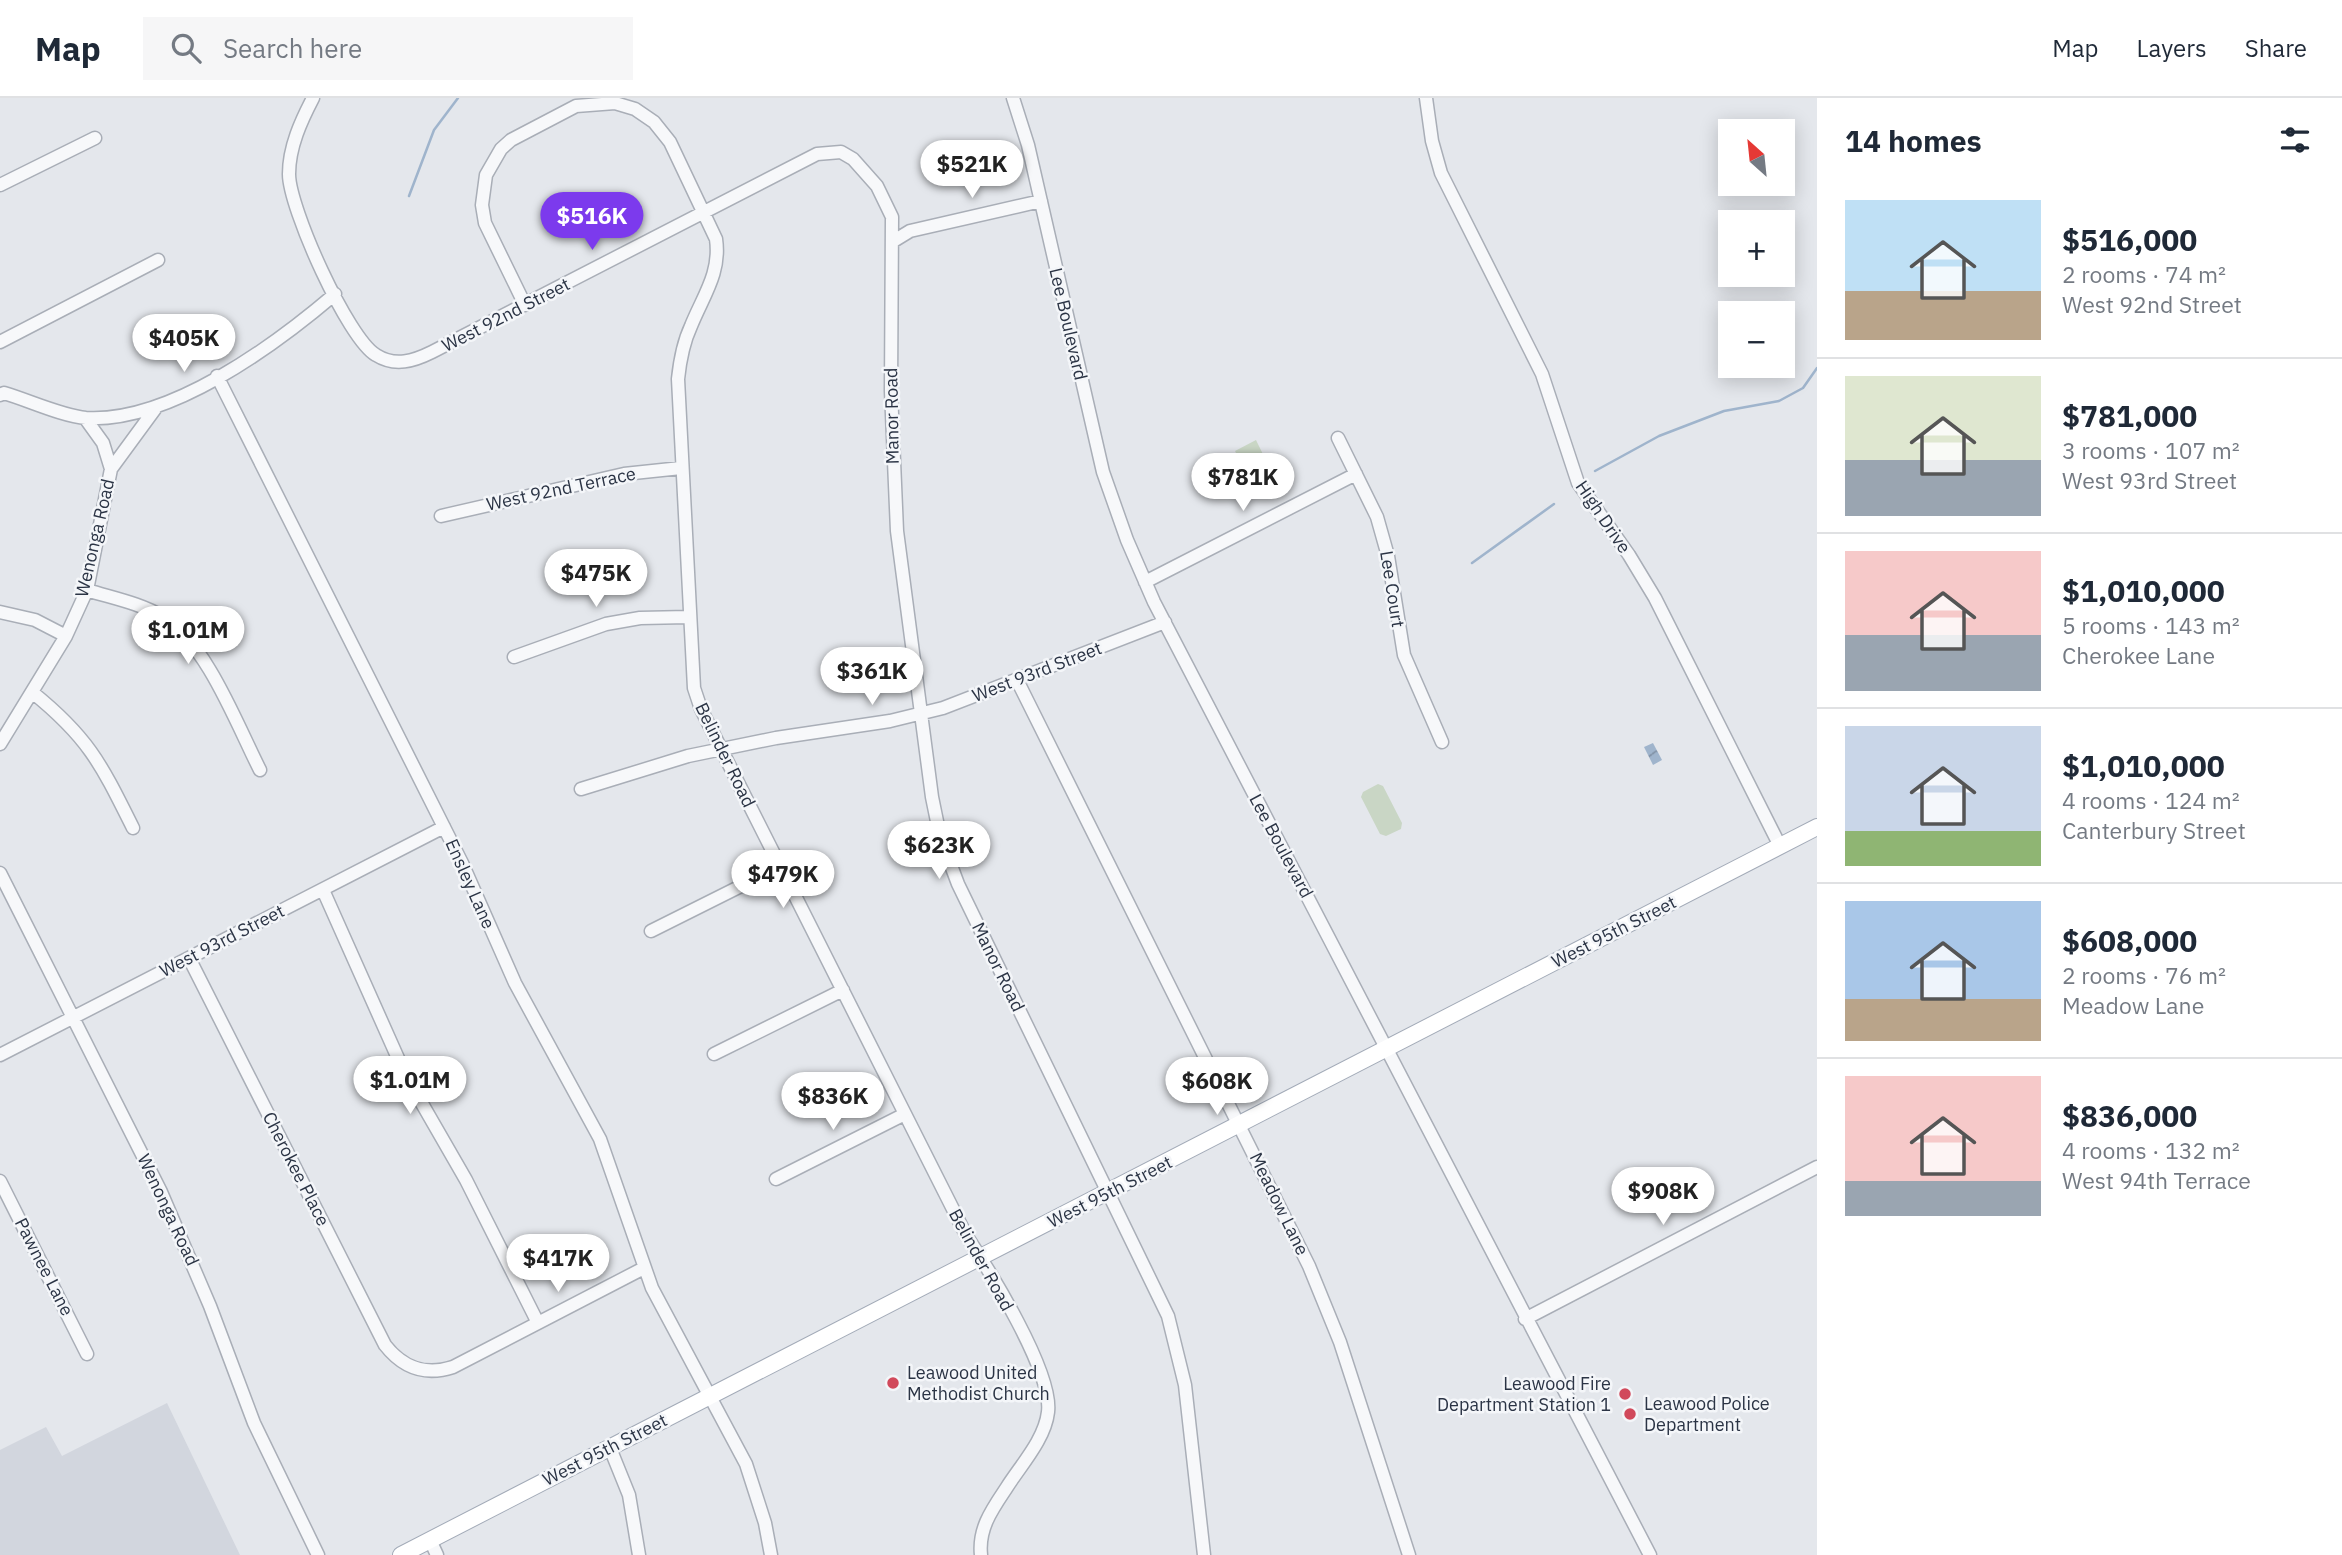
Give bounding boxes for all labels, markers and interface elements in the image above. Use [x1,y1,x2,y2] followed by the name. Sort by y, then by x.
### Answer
[143,17,633,80] search box
[35,27,101,70] text: Map
[167,29,205,67] icon: search
[223,31,362,65] text: Search here
[2052,32,2099,64] text: Map
[2137,32,2207,64] text: Layers
[2245,32,2307,64] text: Share
[1718,119,1796,196] north arrow
[1718,119,1795,378] map controls
[1845,121,1982,160] text: 14 homes
[2276,121,2314,159] icon: filters
[923,140,1021,200] pin: $521K
[936,148,1008,178] text: $521K
[543,192,641,252] pin: $516K
[556,200,628,230] text: $516K
[1718,210,1795,287] button: +
[2062,220,2197,259] text: $516,000
[1901,228,1985,312] icon: home
[2062,259,2226,289] text: 2 rooms · 74 m²
[1044,265,1093,382] street label: Lee Boulevard
[438,272,574,357] street label: West 92nd Street
[2062,289,2242,319] text: West 92nd Street
[1718,301,1795,378] button: −
[135,314,233,374] pin: $405K
[148,322,220,352] text: $405K
[879,367,904,465] street label: Manor Road
[2062,396,2197,435] text: $781,000
[1901,404,1985,488] icon: home
[2062,435,2240,465] text: 3 rooms · 107 m²
[1194,454,1292,513] pin: $781K
[484,461,638,516] street label: West 92nd Terrace
[1207,461,1279,491] text: $781K
[2062,465,2237,495] text: West 93rd Street
[70,476,119,599] street label: Wenonga Road
[1571,476,1636,558] street label: High Drive
[1375,549,1410,629] street label: Lee Court
[547,550,645,609] pin: $475K
[560,557,632,587] text: $475K
[2062,571,2225,610] text: $1,010,000
[1901,579,1985,663] icon: home
[131,606,245,666] pin: $1.01M
[2062,610,2240,640] text: 5 rooms · 143 m²
[147,614,229,644] text: $1.01M
[969,636,1105,707] street label: West 93rd Street
[2062,640,2215,670] text: Cherokee Lane
[823,648,921,707] pin: $361K
[836,655,908,685] text: $361K
[690,699,761,811] street label: Belinder Road
[2062,746,2225,785] text: $1,010,000
[1901,754,1985,838] icon: home
[2062,785,2240,815] text: 4 rooms · 124 m²
[1244,790,1319,902] street label: Lee Boulevard
[2062,815,2246,845] text: Canterbury Street
[890,822,988,881] pin: $623K
[903,829,975,859] text: $623K
[440,835,501,932] street label: Ensley Lane
[734,850,832,910] pin: $479K
[747,858,819,888] text: $479K
[1548,890,1680,973] street label: West 95th Street
[156,899,288,982] street label: West 93rd Street
[967,918,1030,1015] street label: Manor Road
[2062,921,2197,960] text: $608,000
[1901,929,1985,1013] icon: home
[2062,960,2226,990] text: 2 rooms · 76 m²
[2062,990,2204,1020] text: Meadow Lane
[353,1056,467,1116] pin: $1.01M
[1168,1058,1266,1117] pin: $608K
[369,1064,451,1094] text: $1.01M
[1181,1065,1253,1095] text: $608K
[784,1072,882,1132] pin: $836K
[797,1080,869,1110] text: $836K
[2062,1096,2197,1135] text: $836,000
[1901,1104,1985,1188] icon: home
[258,1108,335,1230] street label: Cherokee Place
[2062,1135,2240,1165] text: 4 rooms · 132 m²
[1245,1149,1314,1259] street label: Meadow Lane
[132,1150,204,1269] street label: Wenonga Road
[1044,1150,1176,1233] street label: West 95th Street
[2062,1165,2251,1195] text: West 94th Terrace
[1614,1168,1712,1227] pin: $908K
[1627,1175,1699,1205] text: $908K
[944,1204,1019,1315] street label: Belinder Road
[10,1214,79,1320] street label: Pawnee Lane
[509,1234,607,1294] pin: $417K
[522,1242,594,1272] text: $417K
[907,1361,1050,1405] place label: Leawood United Methodist Church
[1437,1372,1611,1416] place label: Leawood Fire Department Station 1
[885,1375,901,1391] marker: Leawood United Methodist Church
[1617,1386,1633,1402] marker: Leawood Fire Department Station 1
[1644,1392,1770,1436] place label: Leawood Police Department
[1622,1406,1638,1422] marker: Leawood Police Department
[539,1408,671,1491] street label: West 95th Street

